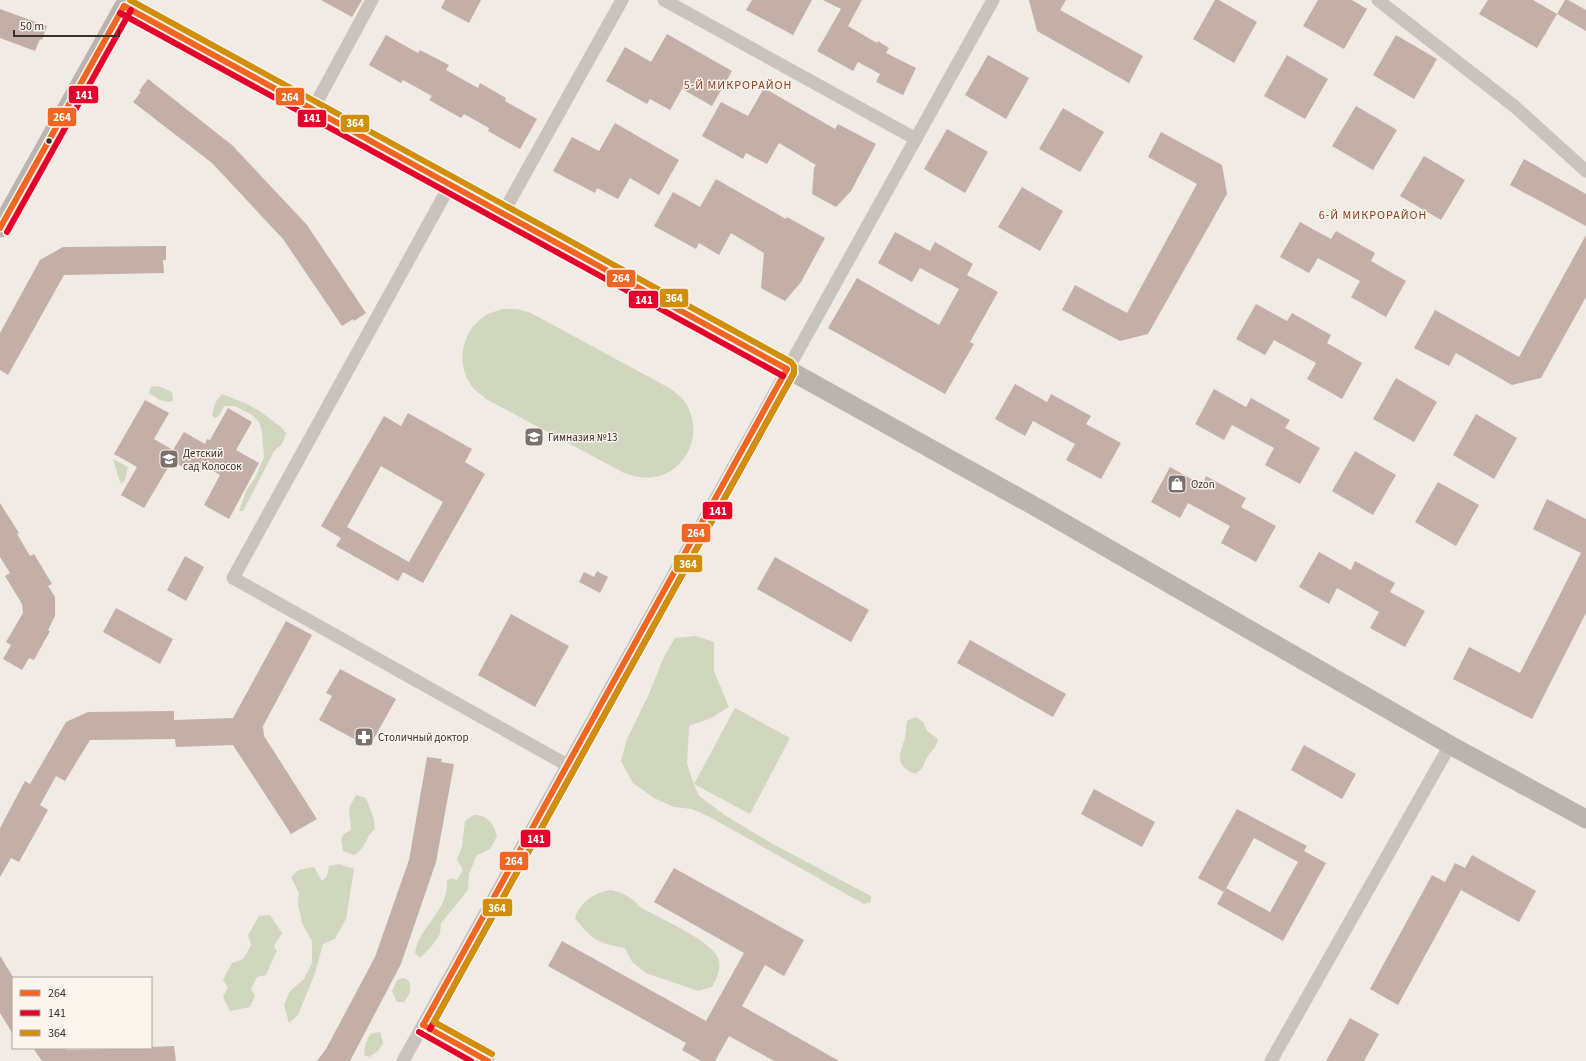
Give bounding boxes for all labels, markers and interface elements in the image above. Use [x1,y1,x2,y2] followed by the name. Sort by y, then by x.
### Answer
[14,12,119,38] scale bar
[20,18,44,35] text: 50 m
[684,77,792,94] district label: 5-Й МИКРОРАЙОН
[68,85,99,104] line badge: 141
[275,87,305,106] line badge: 264
[75,88,93,103] text: 141
[281,90,299,105] text: 264
[47,107,77,127] line badge: 264
[297,109,327,128] line badge: 141
[53,110,71,125] text: 264
[303,111,321,126] text: 141
[340,114,370,133] line badge: 364
[346,116,364,131] text: 364
[44,136,54,146] unlabelled marker
[1319,207,1427,224] district label: 6-Й МИКРОРАЙОН
[606,269,636,288] line badge: 264
[612,271,630,286] text: 264
[659,288,689,308] line badge: 364
[628,290,659,309] line badge: 141
[665,291,683,306] text: 364
[635,293,653,308] text: 141
[523,426,545,448] school or university icon: Гимназия №13
[548,430,618,445] place label: Гимназия №13
[183,446,242,474] place label: Детский сад Колосок
[158,448,180,470] school or university icon: Детский сад Колосок
[1166,473,1188,495] shop icon: Ozon
[1191,477,1215,492] place label: Ozon
[702,501,733,520] line badge: 141
[709,504,727,519] text: 141
[681,523,711,543] line badge: 264
[687,526,705,541] text: 264
[673,554,703,573] line badge: 364
[679,557,697,572] text: 364
[353,726,375,748] pharmacy icon: Столичный доктор
[378,730,469,745] place label: Столичный доктор
[520,829,551,848] line badge: 141
[527,832,545,847] text: 141
[499,851,529,871] line badge: 264
[505,854,523,869] text: 264
[482,898,513,917] line badge: 364
[488,901,506,916] text: 364
[12,977,152,1049] legend
[48,985,66,1002] text: 264
[48,1005,66,1022] text: 141
[48,1025,66,1042] text: 364

